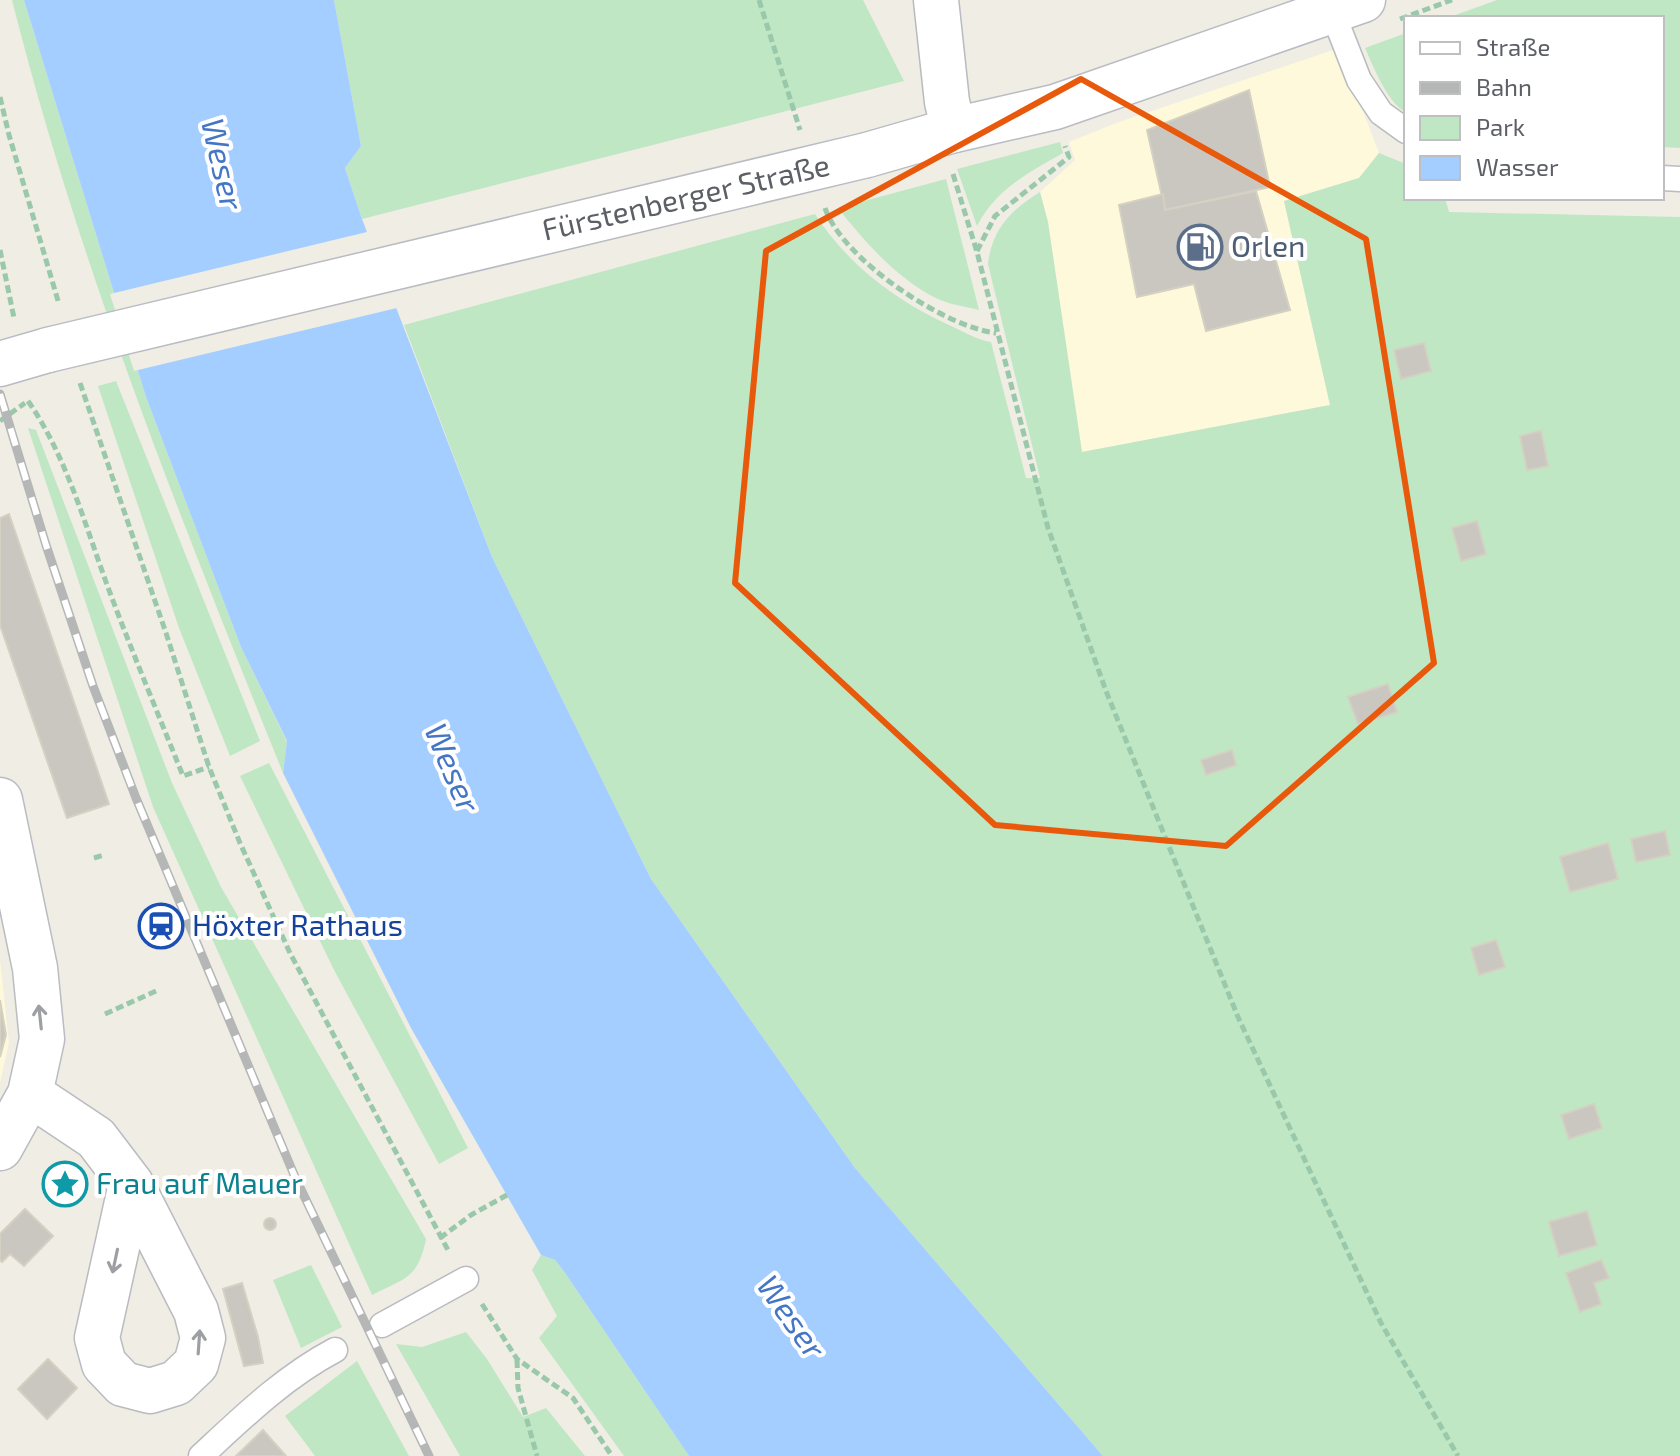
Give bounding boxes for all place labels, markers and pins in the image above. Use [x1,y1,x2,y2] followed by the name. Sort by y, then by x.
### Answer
[1176,223,1224,271] fuel station icon: Orlen
[1231,227,1306,263] place label: Orlen
[137,902,185,950] station icon: Höxter Rathaus
[192,906,403,942] place label: Höxter Rathaus
[41,1160,89,1208] place icon: Frau auf Mauer
[96,1164,303,1200] place label: Frau auf Mauer

